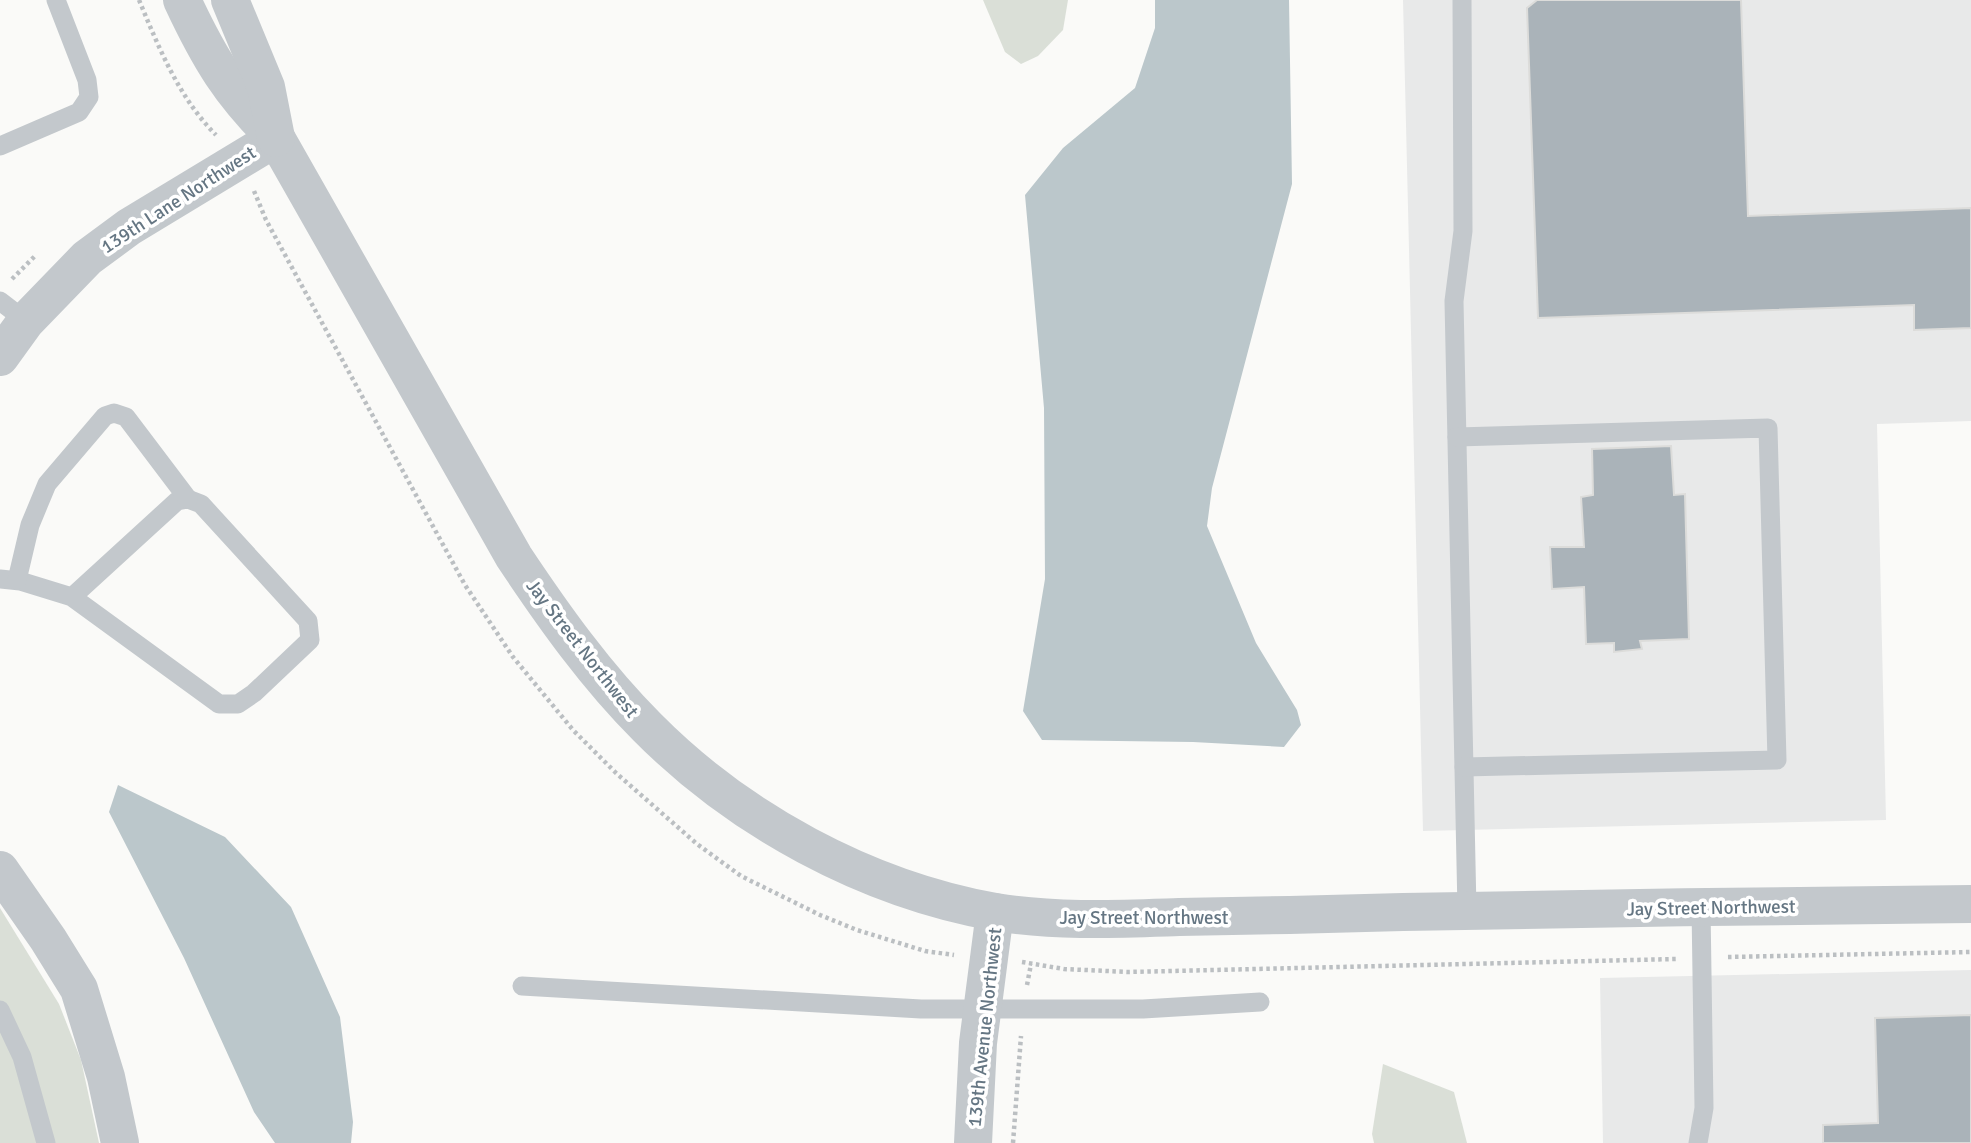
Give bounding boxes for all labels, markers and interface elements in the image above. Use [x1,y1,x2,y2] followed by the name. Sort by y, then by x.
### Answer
[96,141,261,259] street label: 139th Lane Northwest
[521,575,644,723] street label: Jay Street Northwest
[1626,895,1796,921] street label: Jay Street Northwest
[1060,906,1229,930] street label: Jay Street Northwest
[963,926,1007,1128] street label: 139th Avenue Northwest

